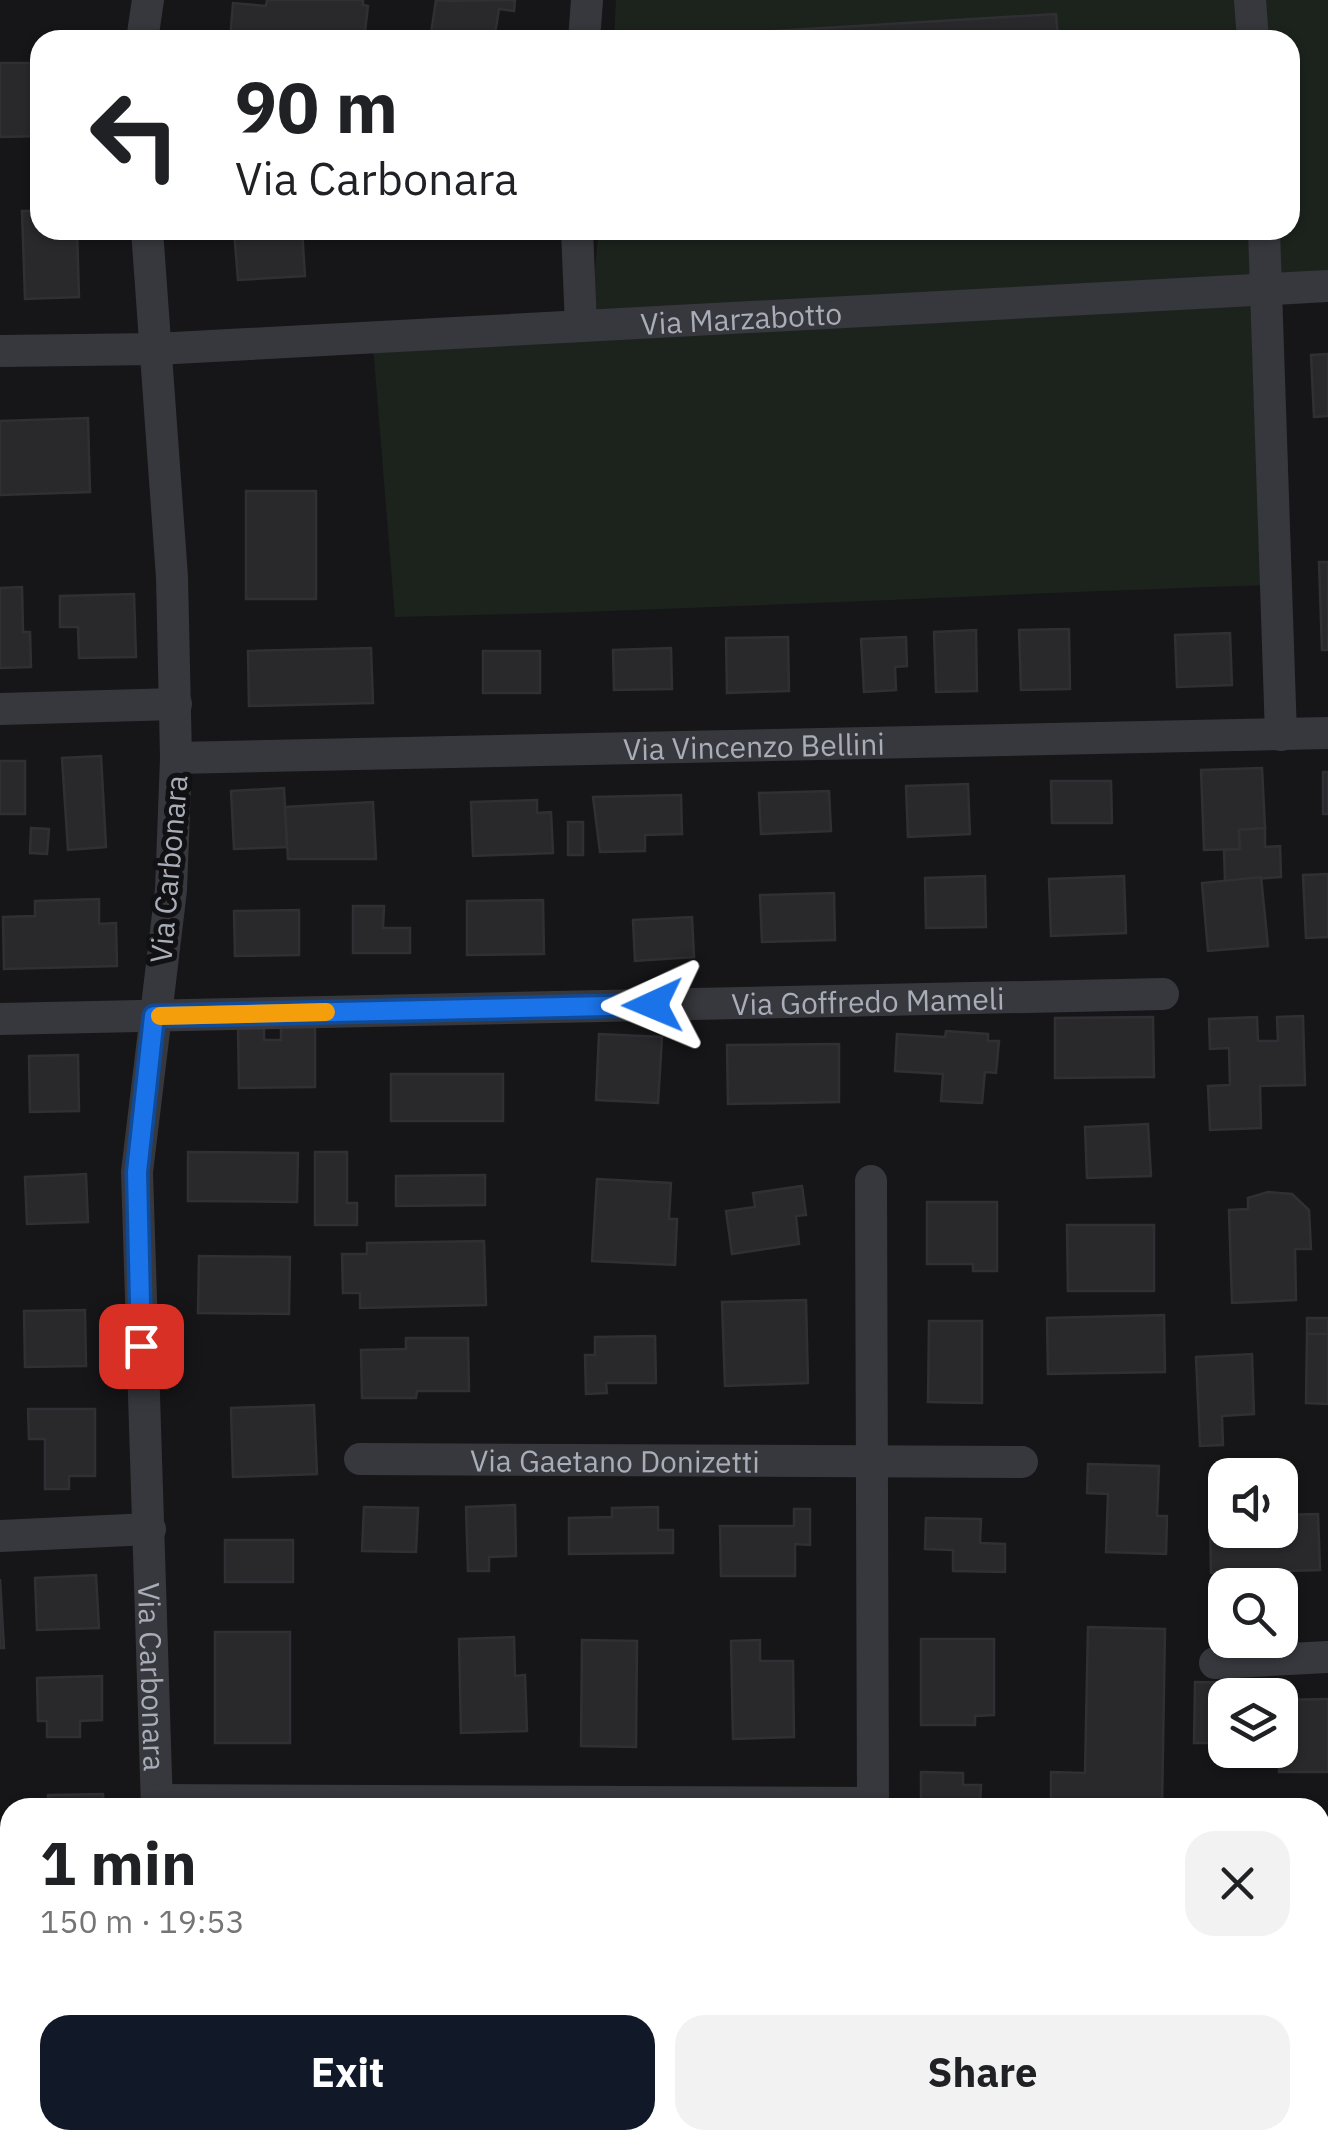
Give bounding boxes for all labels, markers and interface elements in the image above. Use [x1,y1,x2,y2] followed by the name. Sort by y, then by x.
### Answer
[235,61,398,152] text: 90 m
[70,70,200,200] icon: left
[235,149,518,207] text: Via Carbonara
[639,293,843,342] street label: Via Marzabotto
[622,723,885,768] street label: Via Vincenzo Bellini
[140,773,196,965] street label: Via Carbonara
[601,953,705,1057] position arrow
[731,978,1005,1023] street label: Via Goffredo Mameli
[99,1304,184,1389] pin
[114,1319,169,1374] icon: arrive
[470,1440,760,1480] street label: Via Gaetano Donizetti
[1208,1458,1298,1768] map controls
[1208,1458,1298,1548] button: sound
[1208,1568,1298,1658] button: search
[130,1582,175,1772] street label: Via Carbonara
[1208,1678,1298,1768] button: layers
[40,1823,197,1902] text: 1 min
[1185,1831,1290,1936] button: close
[40,1900,245,1942] text: 150 m · 19:53
[40,2015,655,2130] button: Exit
[675,2015,1290,2130] button: Share

